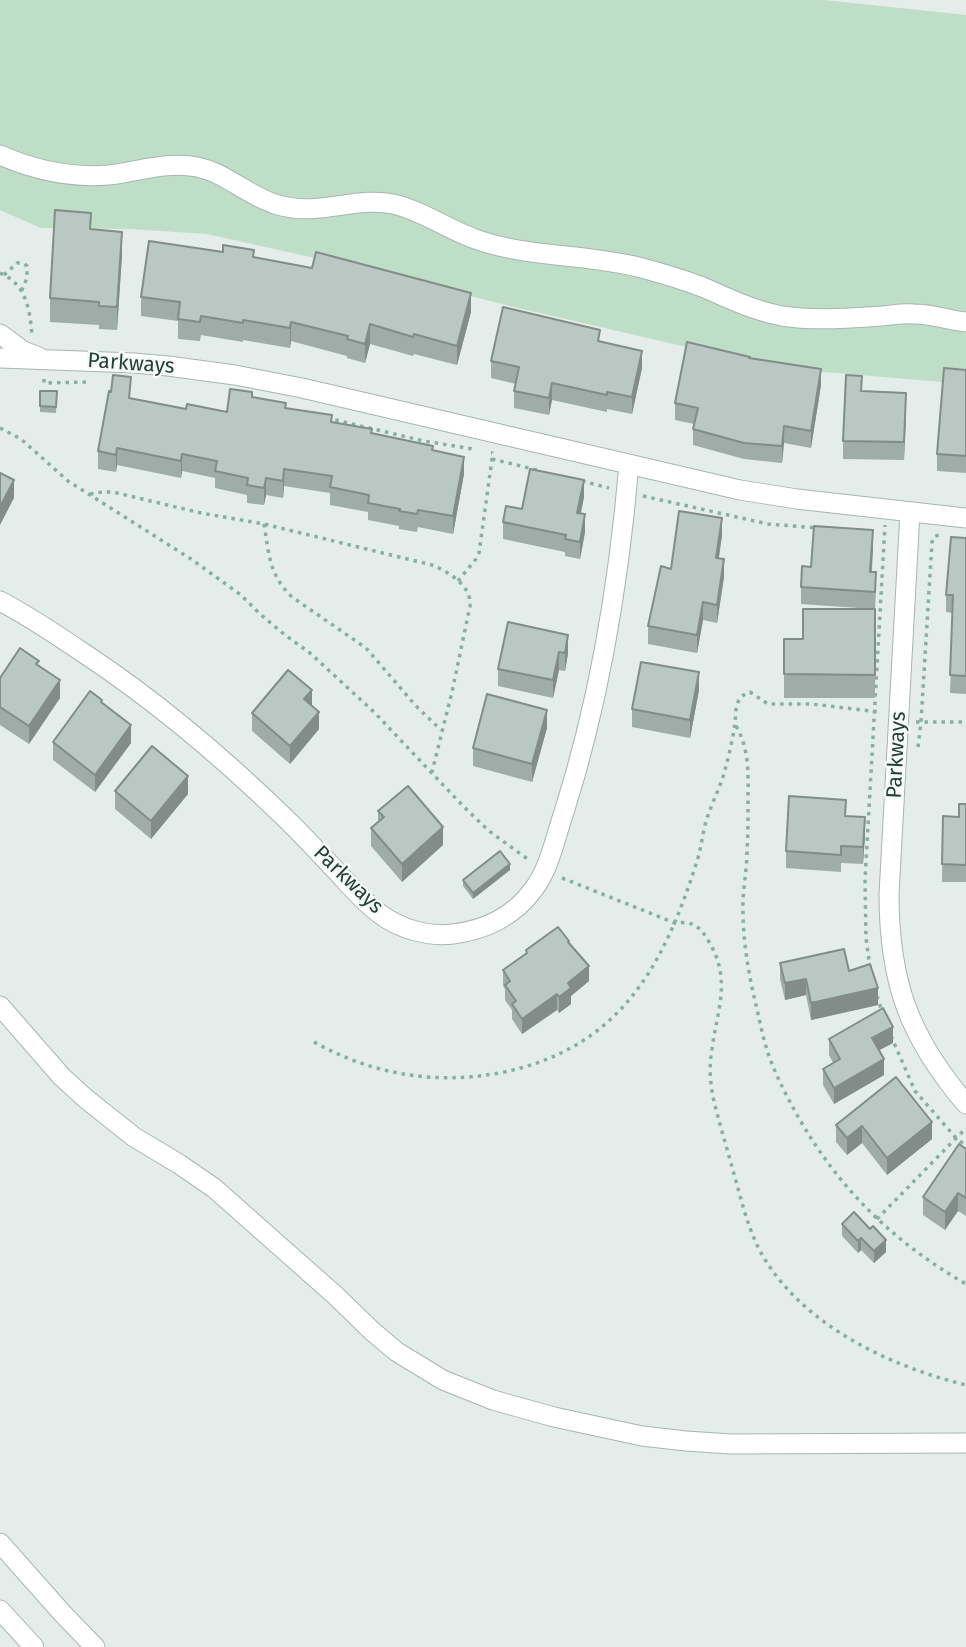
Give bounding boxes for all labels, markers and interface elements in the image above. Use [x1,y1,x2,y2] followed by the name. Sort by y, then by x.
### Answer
[87,348,175,380] street label: Parkways
[882,711,912,799] street label: Parkways
[308,841,388,919] street label: Parkways

